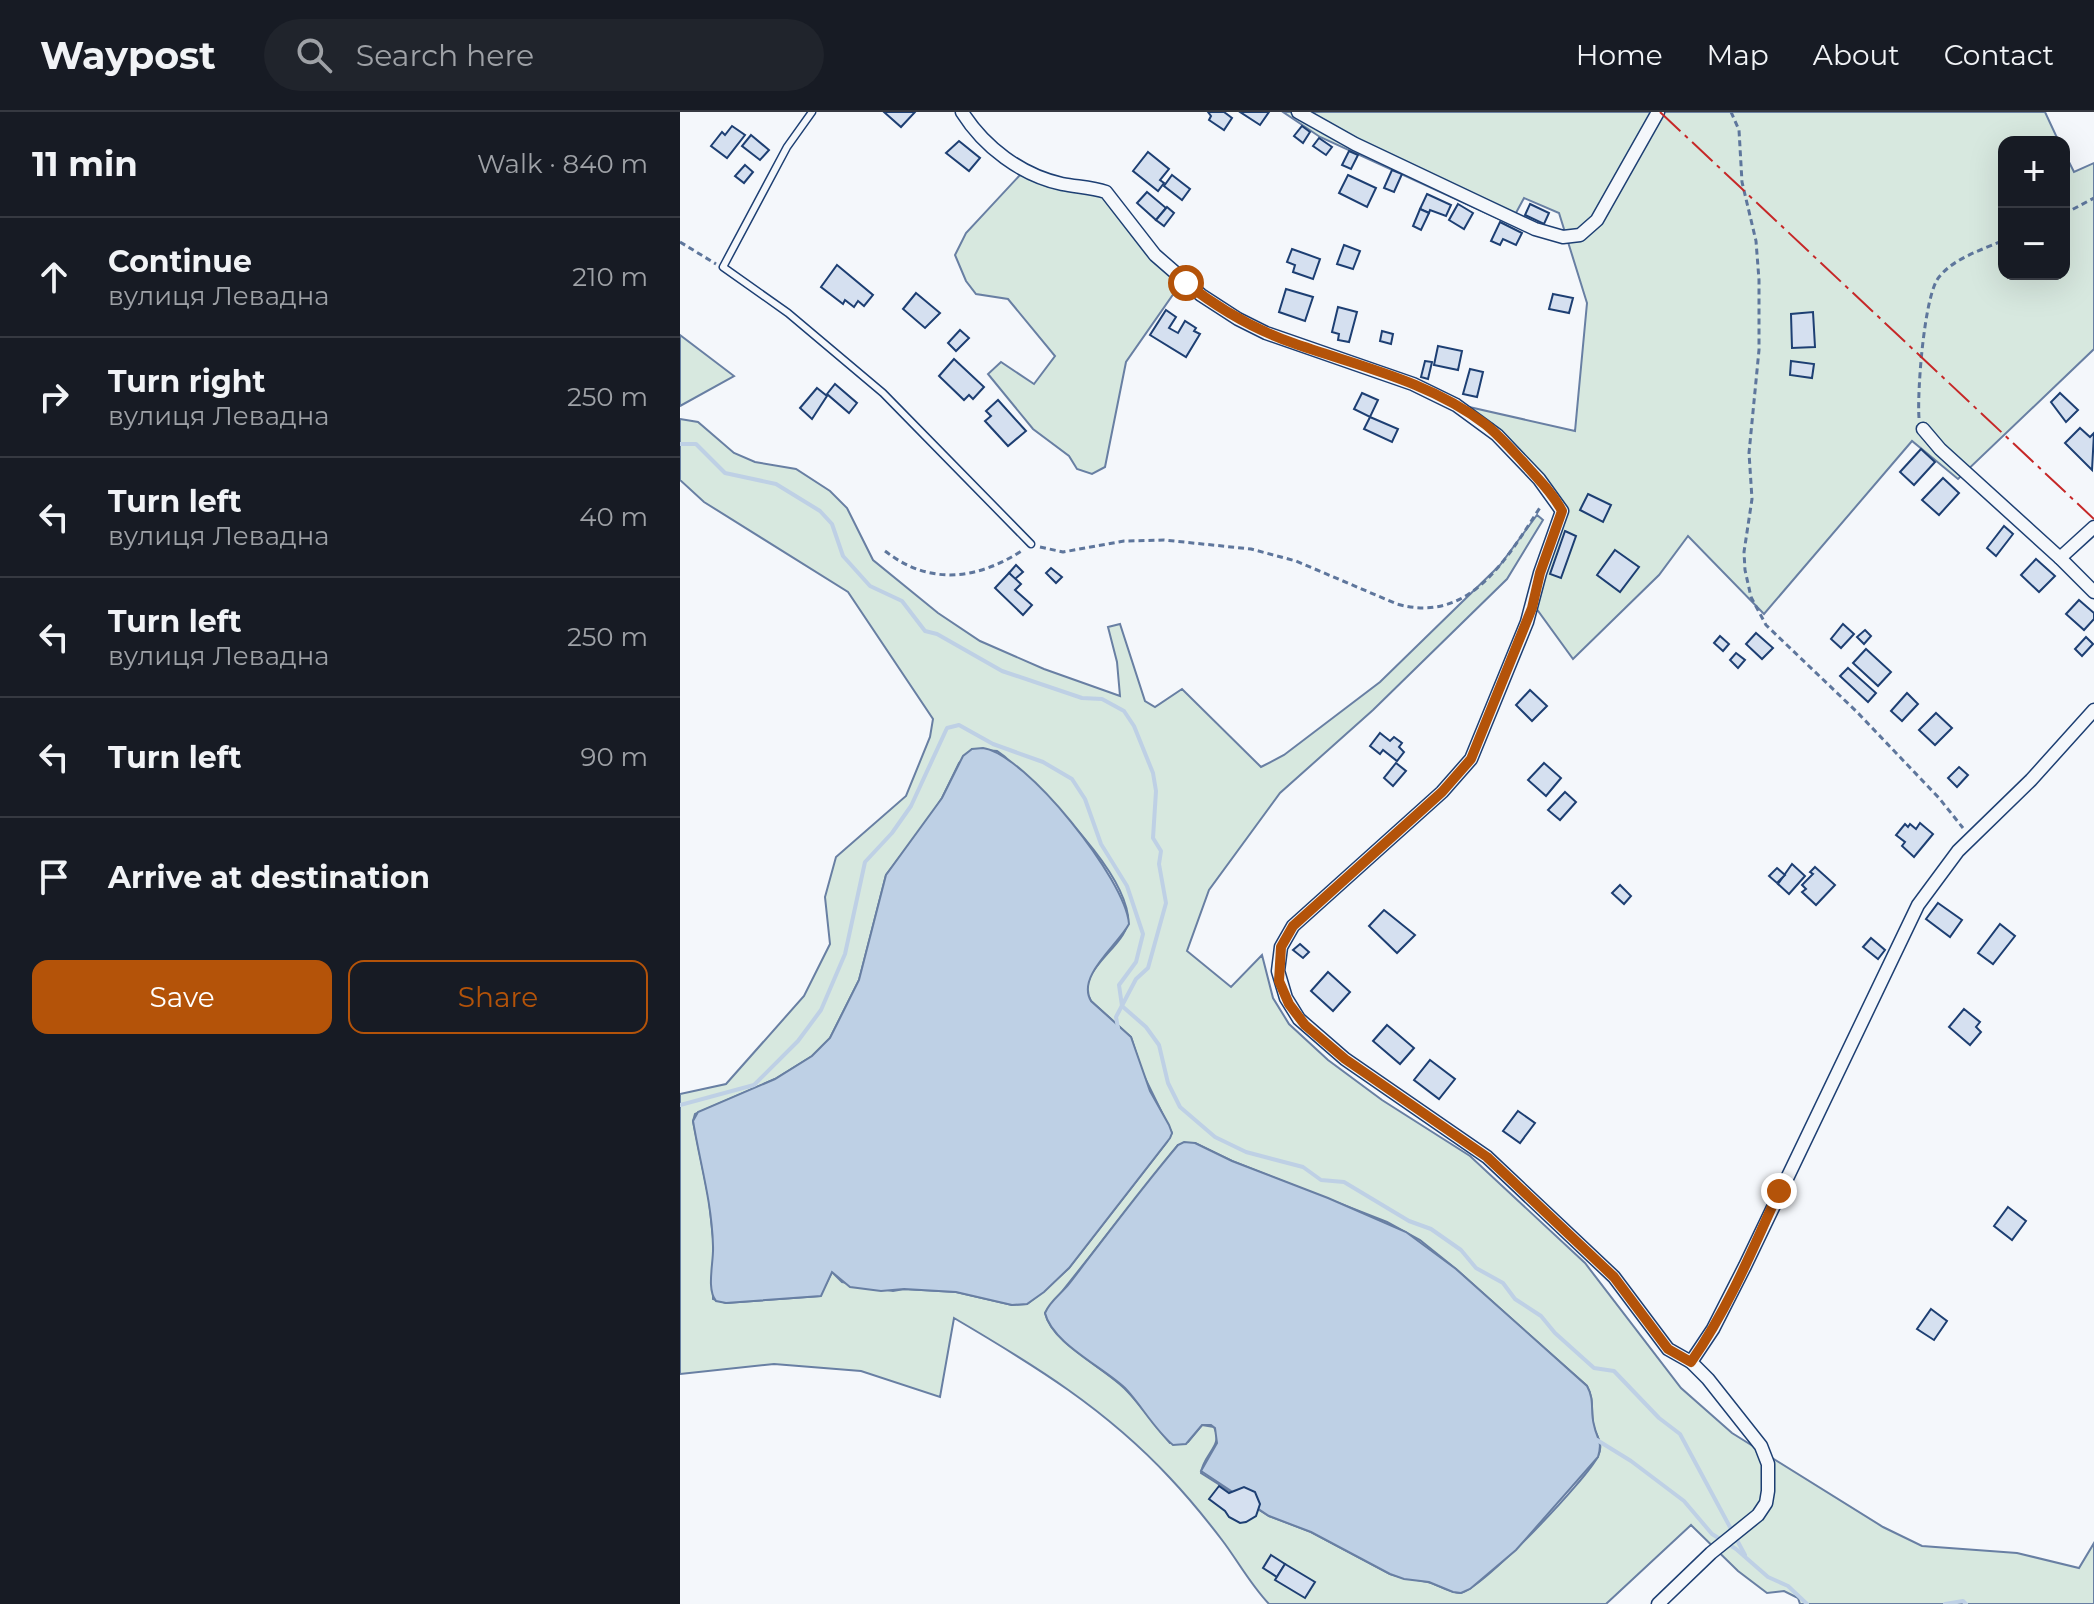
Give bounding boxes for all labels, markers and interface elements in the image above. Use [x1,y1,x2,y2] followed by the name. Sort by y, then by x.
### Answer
[264,19,824,91] search box
[40,32,216,79] text: Waypost
[292,33,336,77] icon: search
[356,37,534,74] text: Search here
[1576,38,1663,72] text: Home
[1707,38,1769,72] text: Map
[1813,38,1900,72] text: About
[1944,38,2054,72] text: Contact
[1998,136,2070,280] map controls
[1998,136,2070,208] button: +
[32,143,138,185] text: 11 min
[477,148,648,180] text: Walk · 840 m
[1998,208,2070,280] button: −
[108,243,252,280] text: Continue
[32,255,76,299] icon: ahead
[572,261,648,293] text: 210 m
[1168,265,1204,301] route start
[108,280,329,312] text: вулиця Левадна
[108,363,265,400] text: Turn right
[32,375,76,419] icon: right
[567,381,648,413] text: 250 m
[108,400,329,432] text: вулиця Левадна
[108,483,241,520] text: Turn left
[32,495,76,539] icon: left
[579,501,648,533] text: 40 m
[108,520,329,552] text: вулиця Левадна
[108,603,241,640] text: Turn left
[32,615,76,659] icon: left
[567,621,648,653] text: 250 m
[108,640,329,672] text: вулиця Левадна
[32,735,76,779] icon: left
[108,739,241,776] text: Turn left
[581,741,648,773] text: 90 m
[32,855,76,899] icon: arrive
[108,859,430,896] text: Arrive at destination
[32,960,332,1034] button: Save
[348,960,648,1034] button: Share
[1761,1173,1797,1209] route end

